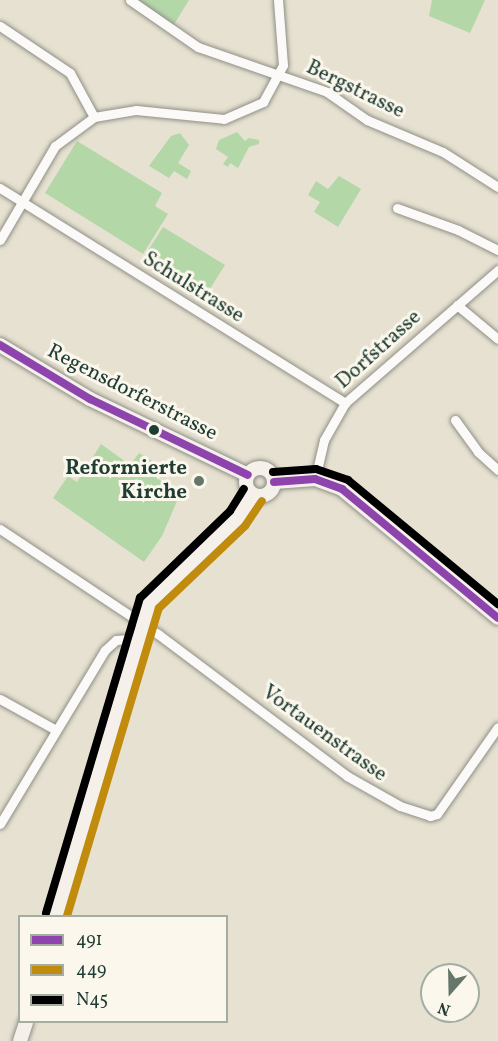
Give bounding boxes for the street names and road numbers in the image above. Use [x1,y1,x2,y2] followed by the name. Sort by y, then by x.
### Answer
[302,55,408,125] street label: Bergstrasse
[138,247,248,329] street label: Schulstrasse
[331,305,427,395] street label: Dorfstrasse
[43,339,221,447] street label: Regensdorferstrasse
[257,680,391,788] street label: Vortauenstrasse

